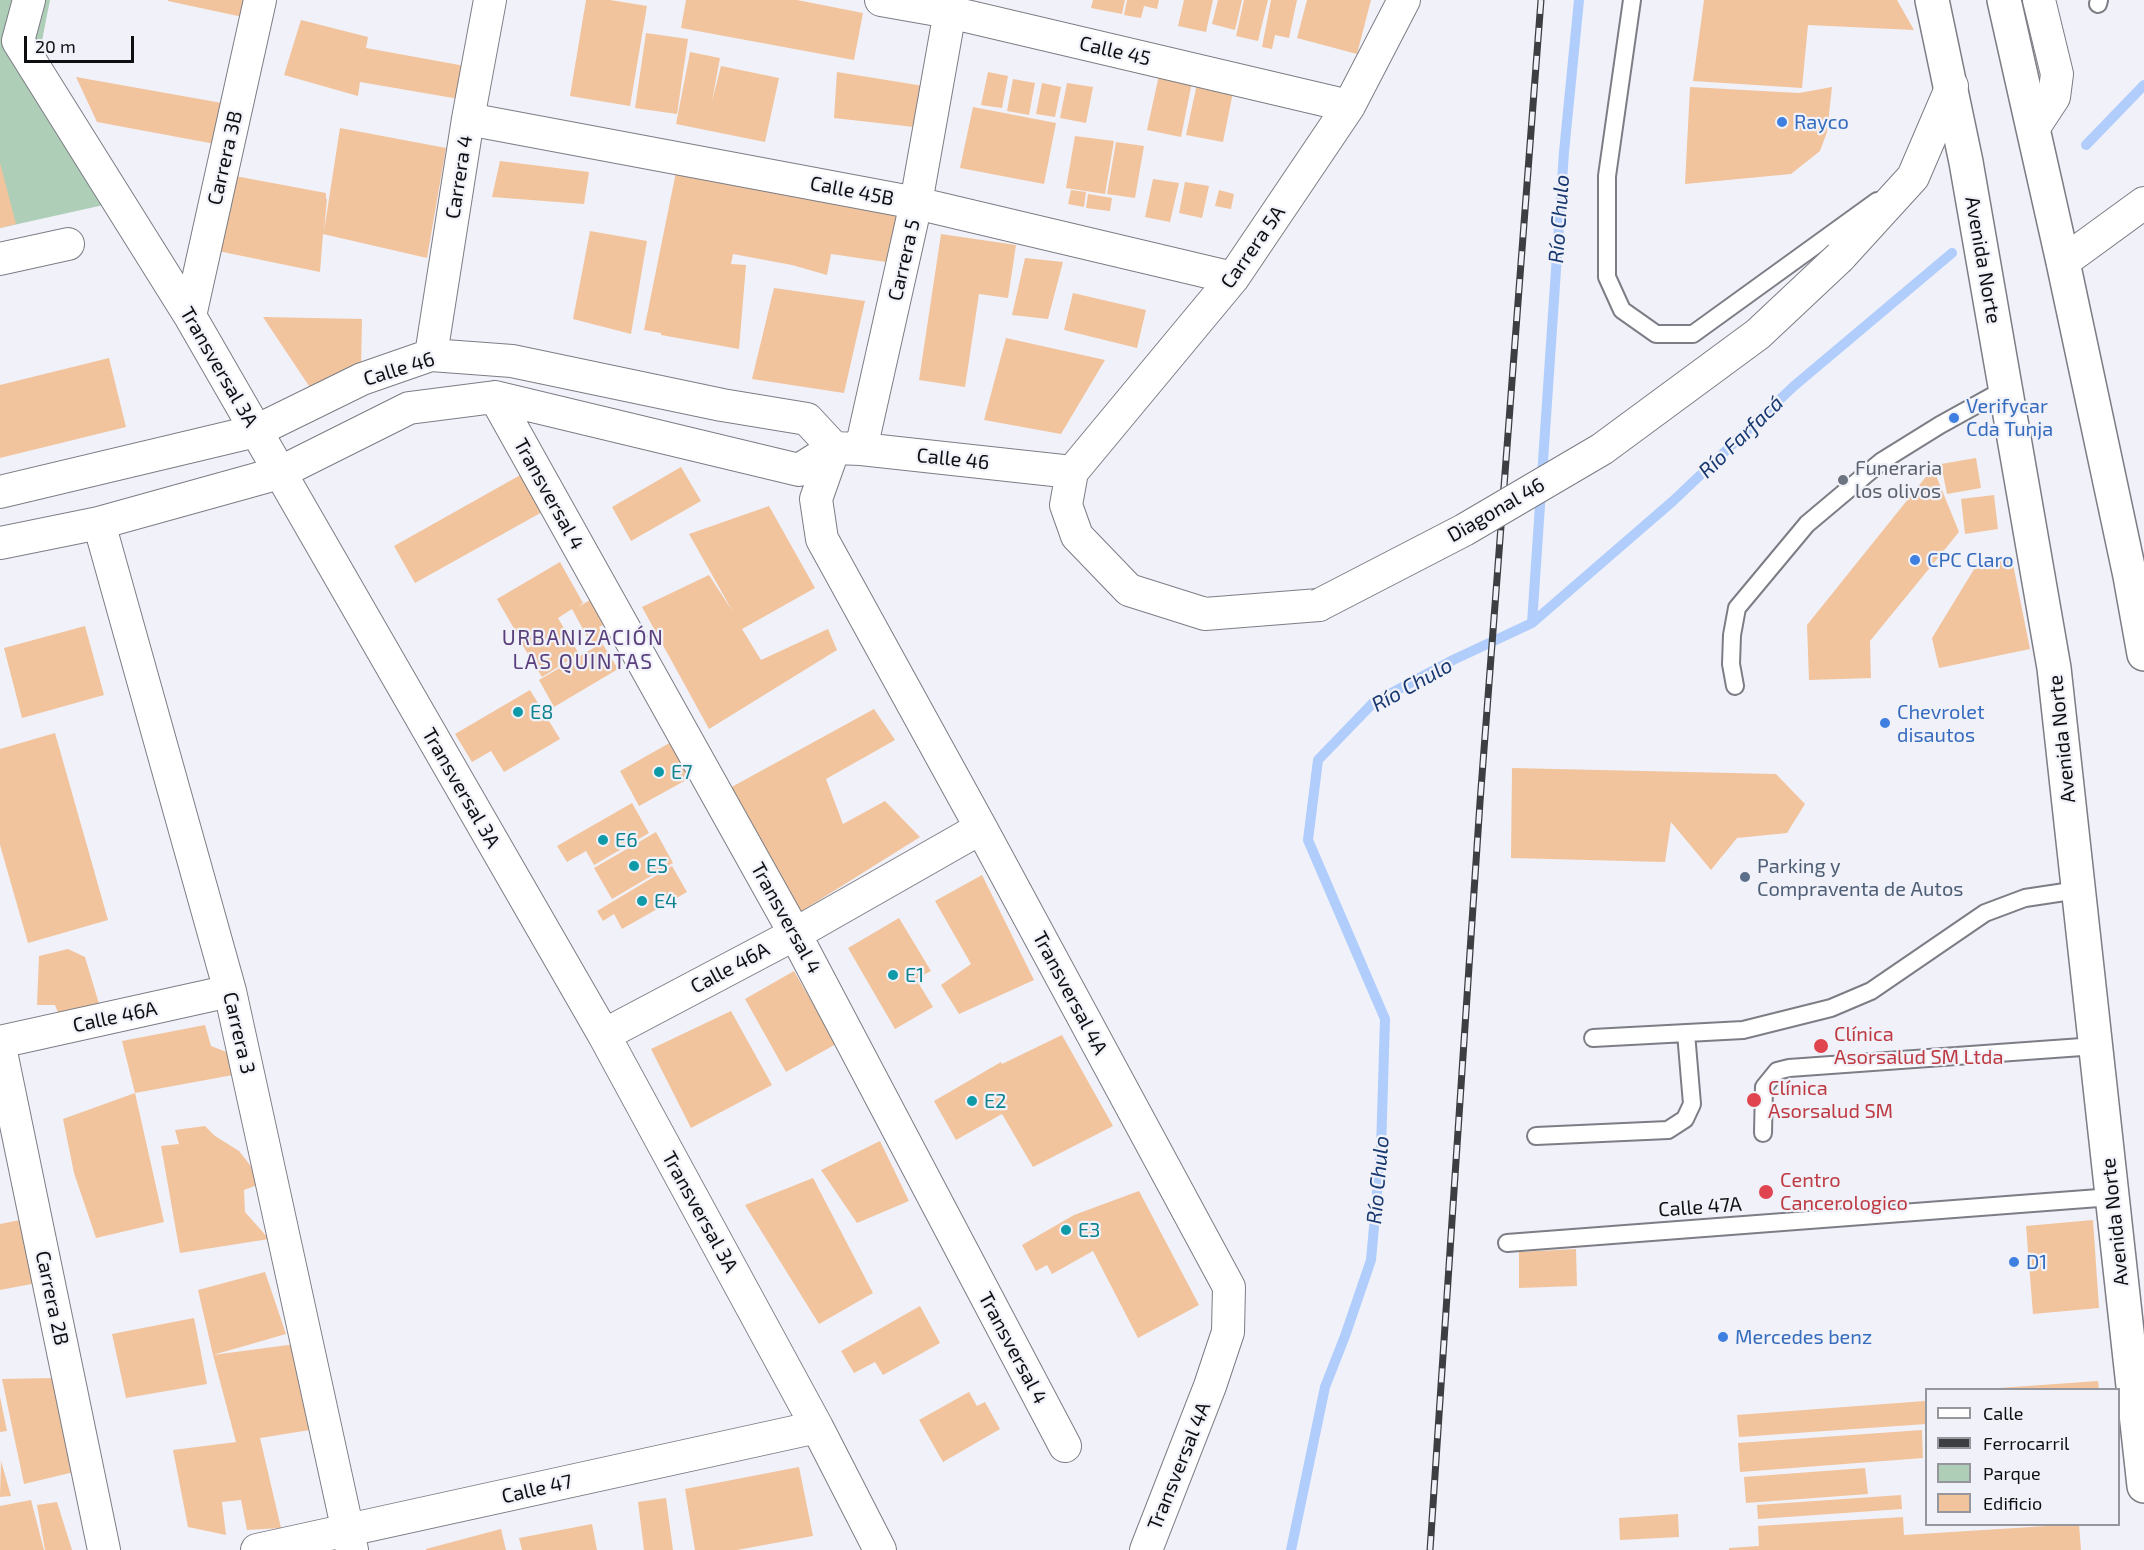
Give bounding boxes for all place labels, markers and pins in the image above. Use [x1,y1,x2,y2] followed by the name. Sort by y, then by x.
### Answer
[1794,110,1849,134] place label: Rayco
[1775,115,1789,129] marker: Rayco
[1966,394,2053,441] place label: Verifycar Cda Tunja
[1947,411,1961,425] marker: Verifycar Cda Tunja
[1855,456,1942,503] place label: Funeraria los olivos
[1836,473,1850,487] marker: Funeraria los olivos
[1927,548,2013,572] place label: CPC Claro
[1908,553,1922,567] marker: CPC Claro
[530,700,553,724] place label: E8
[1897,700,1985,747] place label: Chevrolet disautos
[511,705,525,719] marker: E8
[1878,716,1892,730] marker: Chevrolet disautos
[671,760,692,784] place label: E7
[652,765,666,779] marker: E7
[615,828,638,852] place label: E6
[596,833,610,847] marker: E6
[646,854,668,878] place label: E5
[1757,854,1963,901] place label: Parking y Compraventa de Autos
[627,859,641,873] marker: E5
[1738,870,1752,884] marker: Parking y Compraventa de Autos
[654,889,677,913] place label: E4
[635,894,649,908] marker: E4
[905,963,924,987] place label: E1
[886,968,900,982] marker: E1
[1834,1022,2003,1069] place label: Clínica Asorsalud SM Ltda
[1812,1037,1830,1055] marker: Clínica Asorsalud SM Ltda
[1768,1076,1893,1123] place label: Clínica Asorsalud SM
[984,1089,1006,1113] place label: E2
[1745,1091,1763,1109] marker: Clínica Asorsalud SM
[965,1094,979,1108] marker: E2
[1780,1168,1908,1215] place label: Centro Cancerologico
[1757,1183,1775,1201] marker: Centro Cancerologico
[1078,1218,1100,1242] place label: E3
[1059,1223,1073,1237] marker: E3
[2026,1250,2047,1274] place label: D1
[2007,1255,2021,1269] marker: D1
[1735,1325,1872,1349] place label: Mercedes benz
[1716,1330,1730,1344] marker: Mercedes benz

